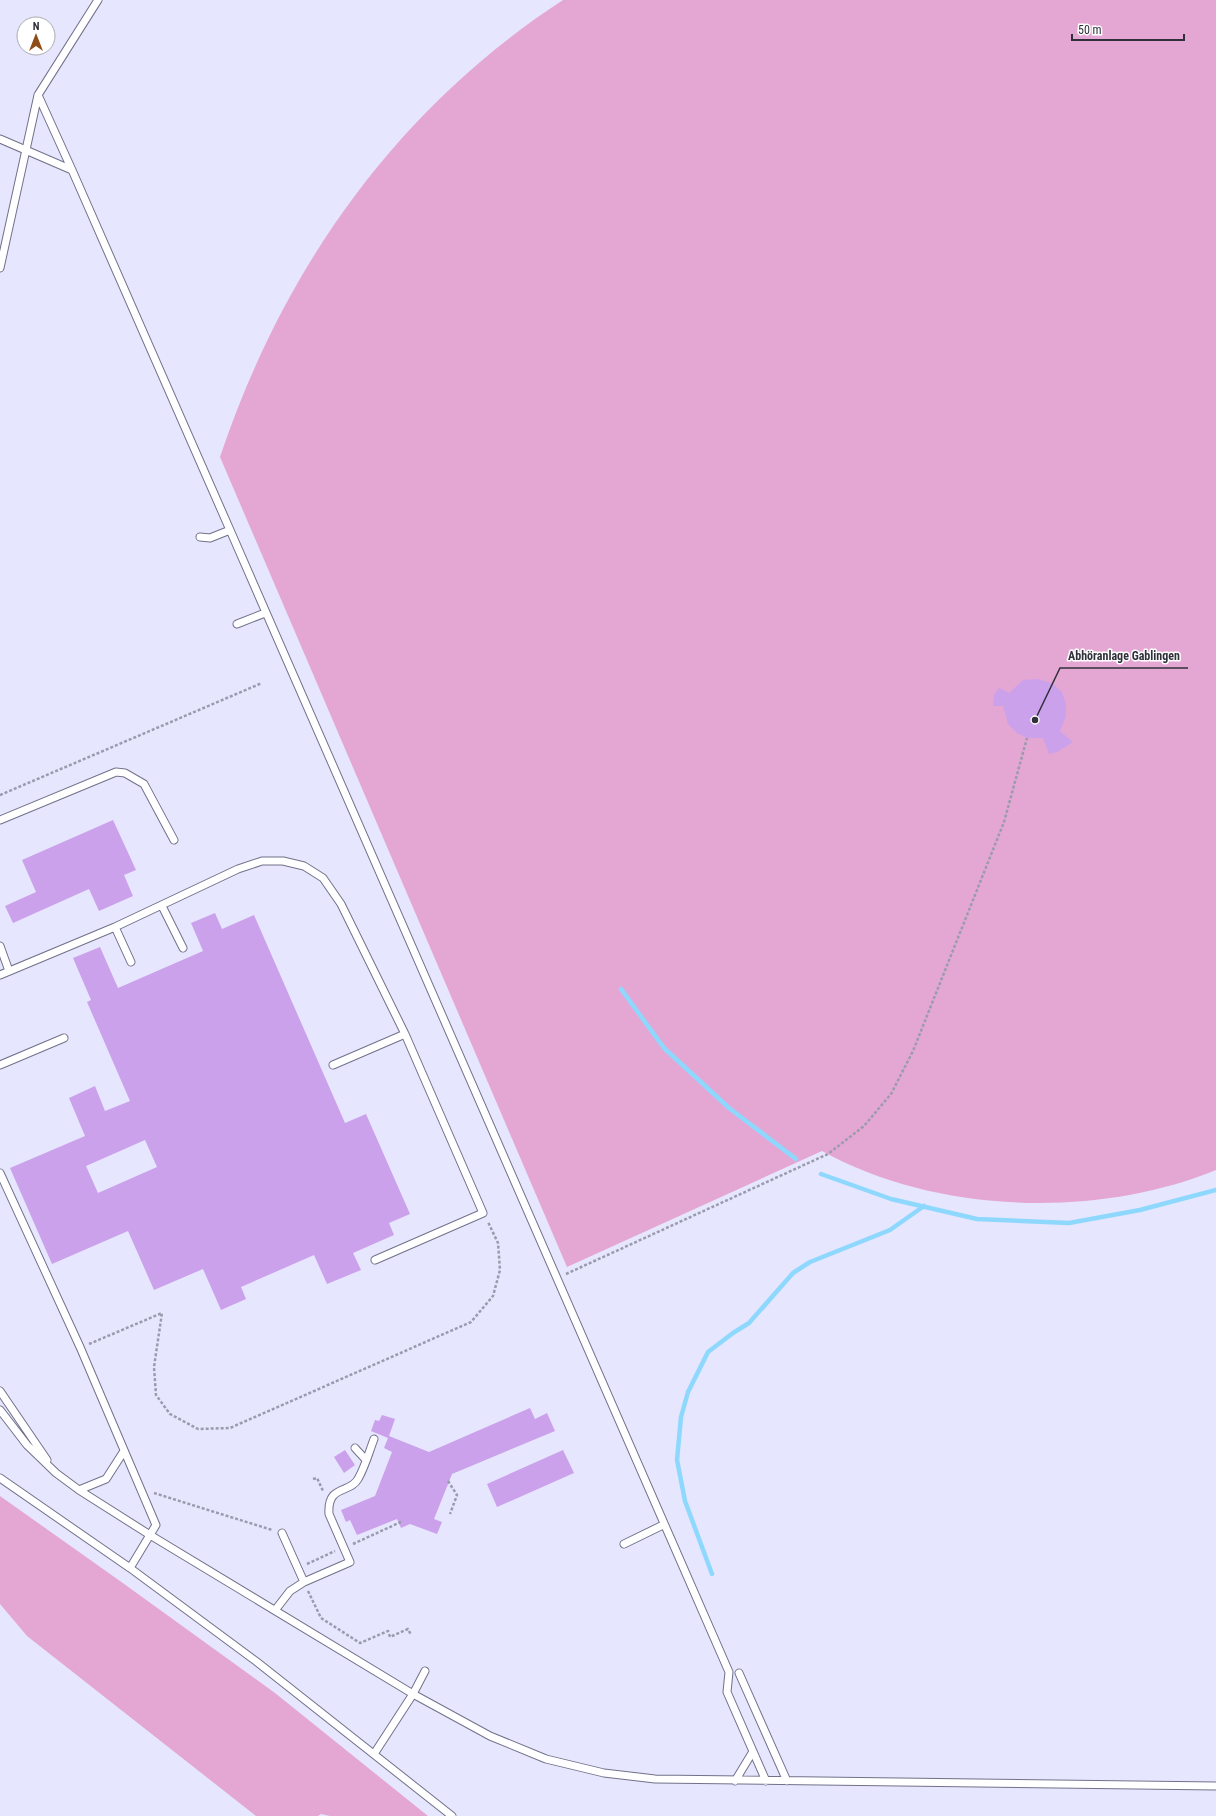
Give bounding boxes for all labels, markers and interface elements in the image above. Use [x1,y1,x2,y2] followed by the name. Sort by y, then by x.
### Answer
[16,16,56,56] north arrow
[1072,16,1184,42] scale bar
[33,20,40,33] text: N
[1078,23,1102,37] text: 50 m
[1060,644,1188,668] callout: Abhöranlage Gablingen
[1068,649,1180,663] text: Abhöranlage Gablingen

